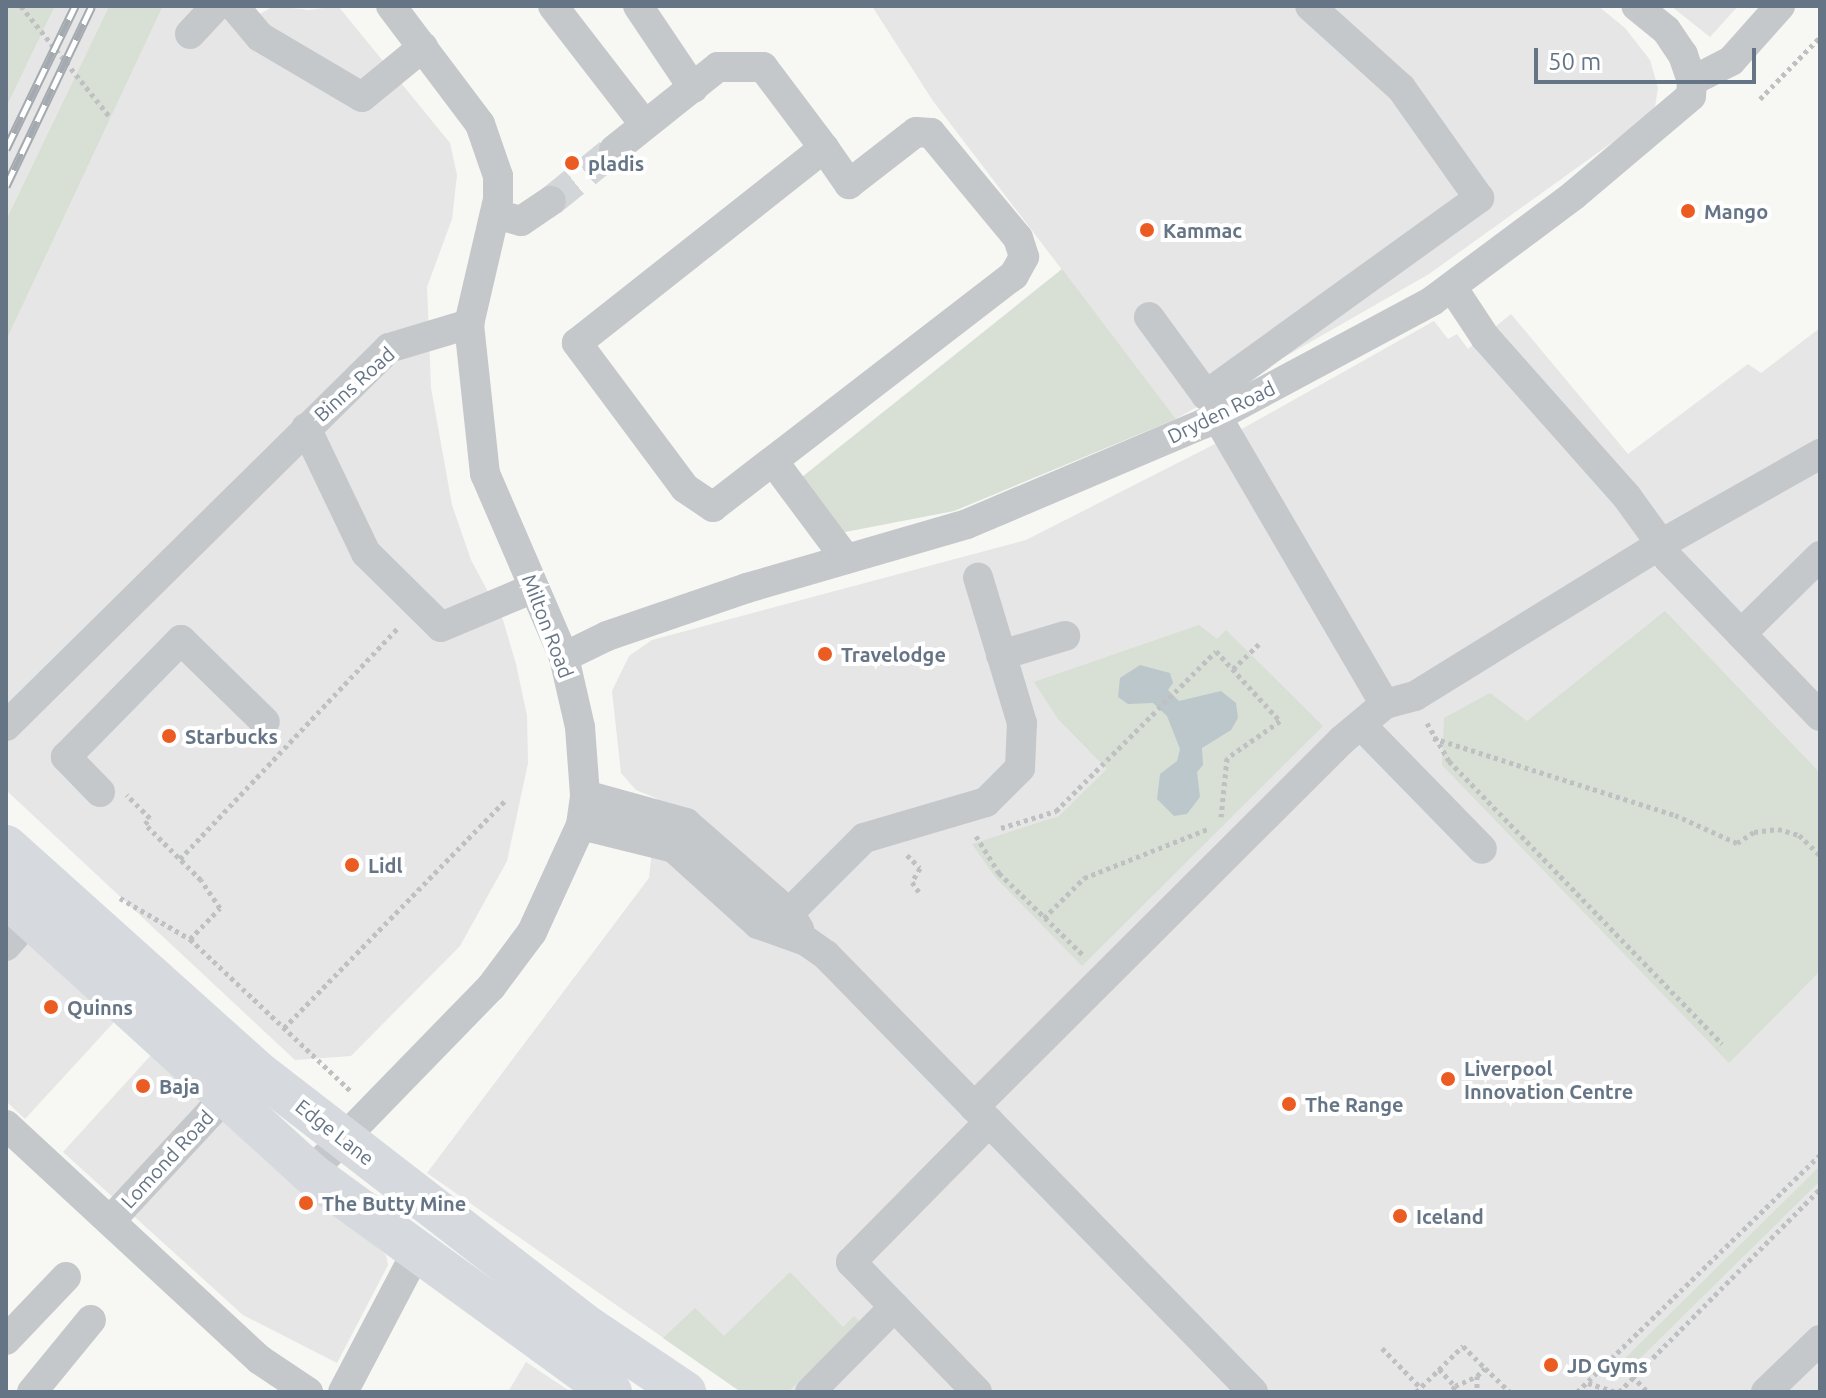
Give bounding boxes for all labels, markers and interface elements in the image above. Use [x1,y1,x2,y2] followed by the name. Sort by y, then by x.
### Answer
[1538,32,1760,82] scale bar
[1548,48,1601,75] text: 50 m
[588,151,644,175] place label: pladis
[563,154,581,172] marker: pladis
[1704,199,1768,223] place label: Mango
[1679,202,1697,220] marker: Mango
[1163,218,1242,242] place label: Kammac
[1138,221,1156,239] marker: Kammac
[309,342,399,426] street label: Binns Road
[1163,376,1279,448] street label: Dryden Road
[517,571,579,681] street label: Milton Road
[841,642,946,666] place label: Travelodge
[816,645,834,663] marker: Travelodge
[185,724,278,748] place label: Starbucks
[160,727,178,745] marker: Starbucks
[368,853,403,877] place label: Lidl
[343,856,361,874] marker: Lidl
[67,995,133,1019] place label: Quinns
[42,998,60,1016] marker: Quinns
[1464,1056,1633,1103] place label: Liverpool Innovation Centre
[1439,1070,1457,1088] marker: Liverpool Innovation Centre
[159,1074,200,1098] place label: Baja
[134,1077,152,1095] marker: Baja
[1305,1092,1404,1116] place label: The Range
[291,1094,379,1170] street label: Edge Lane
[1280,1095,1298,1113] marker: The Range
[116,1105,218,1213] street label: Lomond Road
[322,1191,466,1215] place label: The Butty Mine
[297,1194,315,1212] marker: The Butty Mine
[1416,1204,1484,1228] place label: Iceland
[1391,1207,1409,1225] marker: Iceland
[1567,1353,1648,1377] place label: JD Gyms
[1542,1356,1560,1374] marker: JD Gyms

